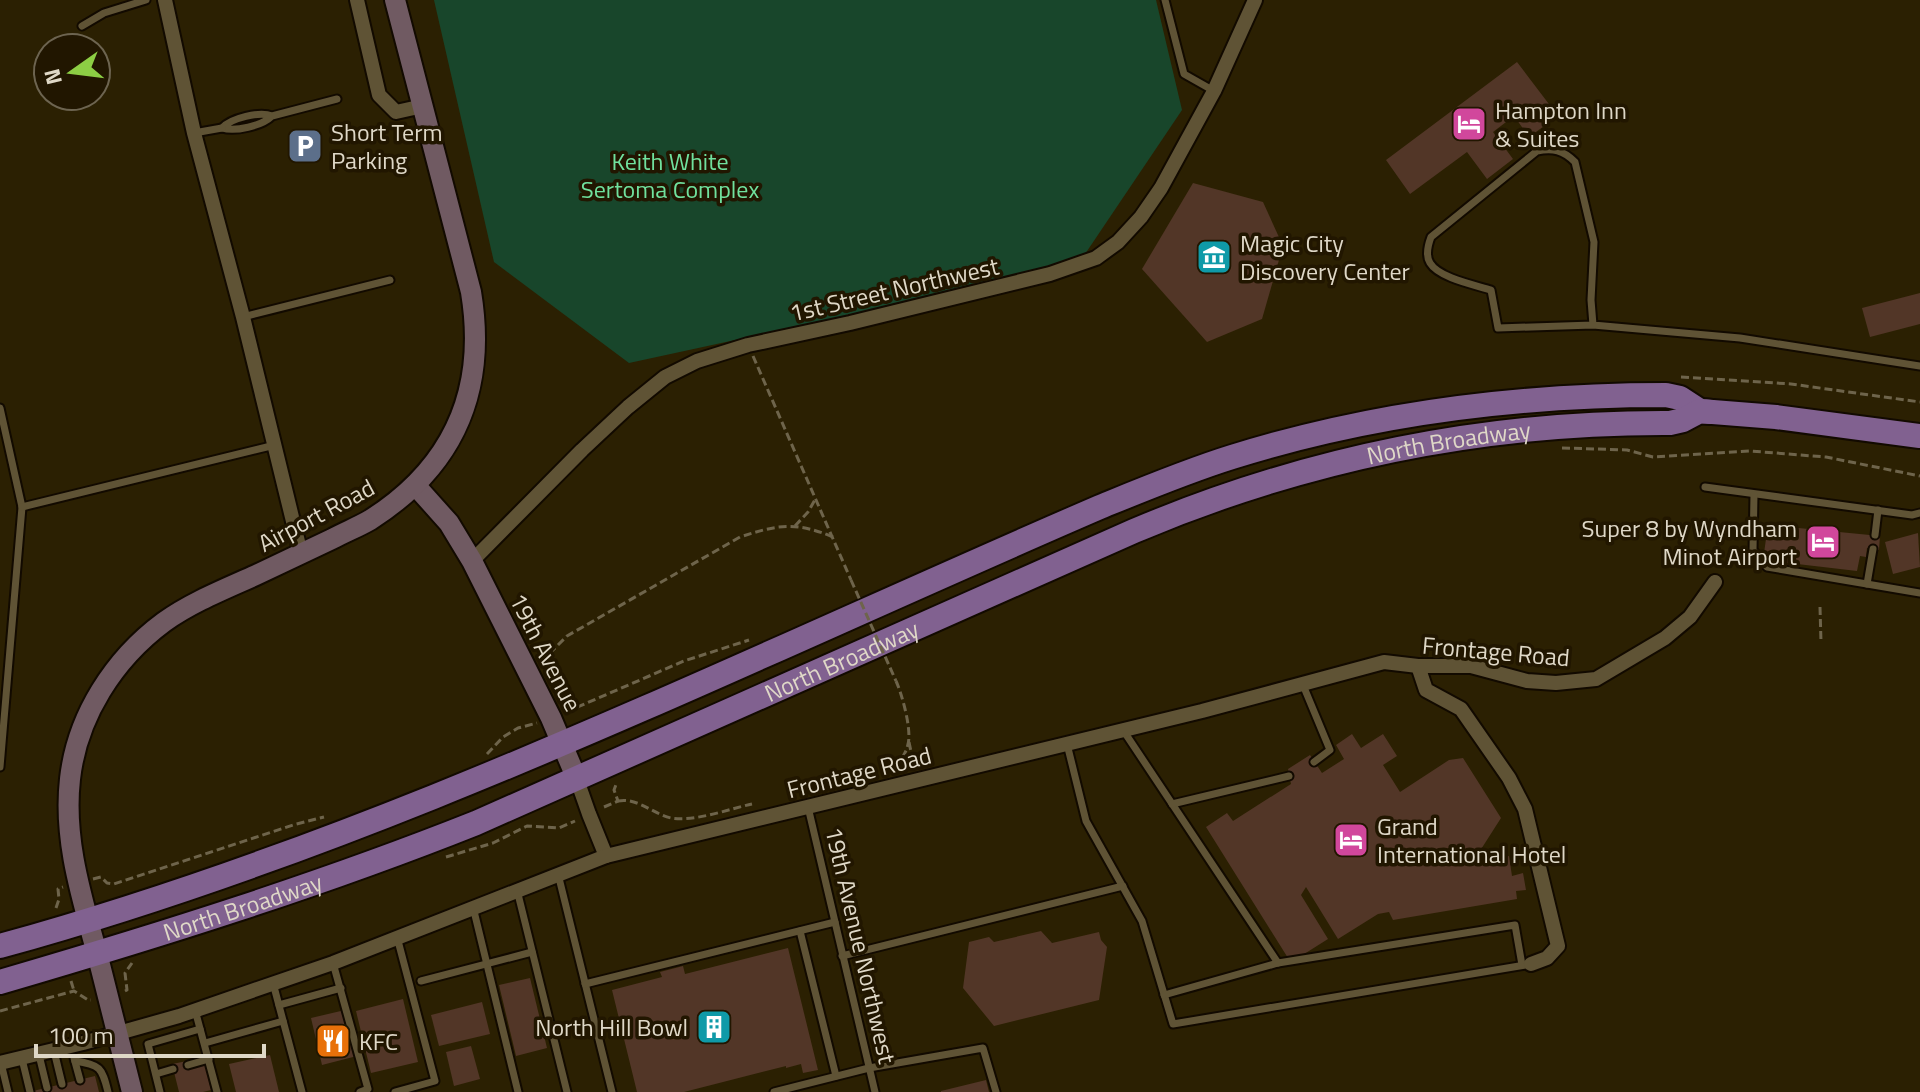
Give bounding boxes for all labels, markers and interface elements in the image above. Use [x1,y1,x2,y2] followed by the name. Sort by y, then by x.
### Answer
[32,32,112,112] north arrow
[34,65,71,88] text: N
[1495,92,1627,156] place label: Hampton Inn & Suites
[1450,105,1488,143] hotel icon: Hampton Inn & Suites
[331,114,443,178] place label: Short Term Parking
[286,127,324,165] parking icon: Short Term Parking
[581,143,759,207] park label: Keith White Sertoma Complex
[1240,225,1410,289] place label: Magic City Discovery Center
[1195,238,1233,276] museum icon: Magic City Discovery Center
[786,247,1003,331] street label: 1st Street Northwest
[1363,412,1533,473] street label: North Broadway
[251,469,381,561] street label: Airport Road
[1581,510,1798,574] place label: Super 8 by Wyndham Minot Airport
[1804,523,1842,561] hotel icon: Super 8 by Wyndham Minot Airport
[501,587,591,717] street label: 19th Avenue
[759,611,925,711] street label: North Broadway
[1421,627,1571,675] street label: Frontage Road
[783,737,935,807] street label: Frontage Road
[1377,808,1566,872] place label: Grand International Hotel
[1332,821,1370,859] hotel icon: Grand International Hotel
[816,823,906,1067] street label: 19th Avenue Northwest
[158,863,327,950] street label: North Broadway
[36,1008,264,1058] scale bar
[695,1008,733,1046] building icon: North Hill Bowl
[535,1009,688,1045] place label: North Hill Bowl
[48,1017,114,1053] text: 100 m
[314,1022,352,1060] restaurant icon: KFC
[359,1023,398,1059] place label: KFC

